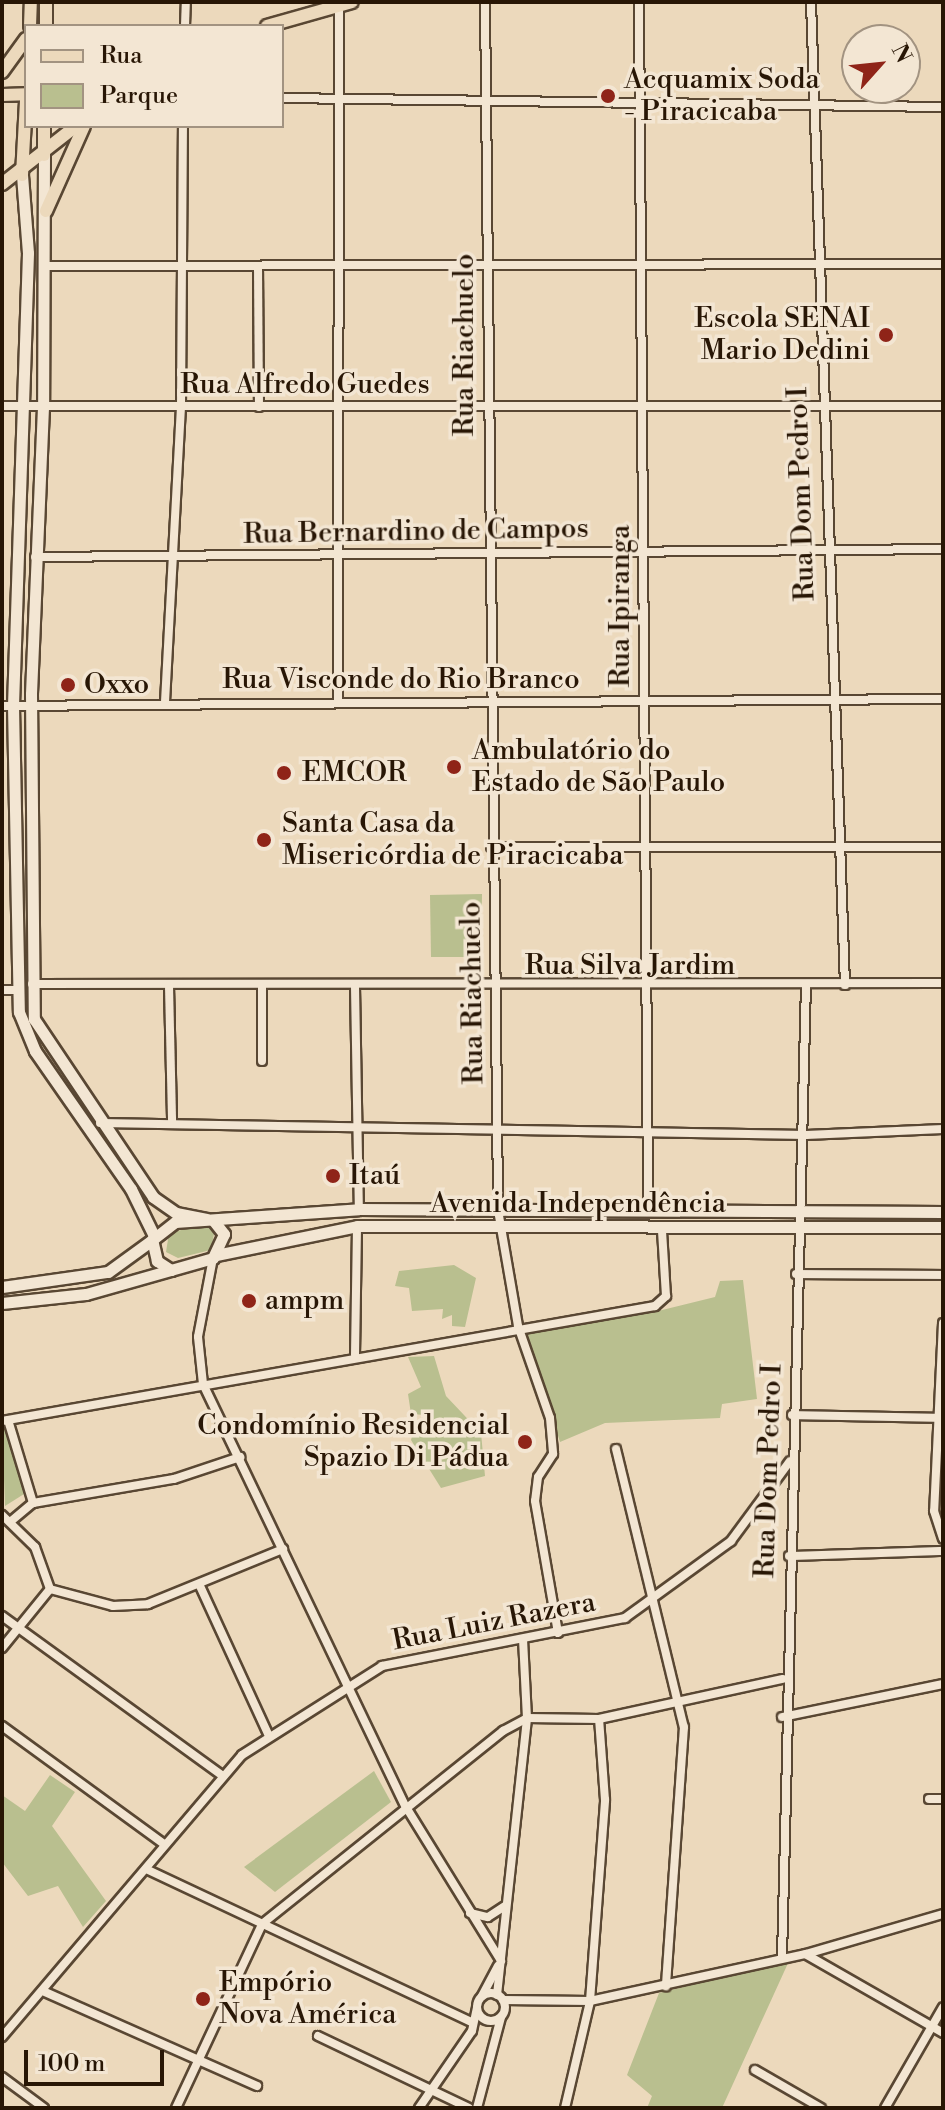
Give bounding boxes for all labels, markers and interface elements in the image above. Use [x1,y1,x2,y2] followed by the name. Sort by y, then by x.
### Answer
[24,24,284,128] legend
[841,24,921,104] north arrow
[885,40,917,68] text: N
[100,41,142,71] text: Rua
[624,63,820,129] place label: Acquamix Soda - Piracicaba
[100,81,178,111] text: Parque
[599,87,617,105] marker: Acquamix Soda - Piracicaba
[448,254,482,436] street label: Rua Riachuelo
[694,302,870,368] place label: Escola SENAI Mario Dedini
[877,326,895,344] marker: Escola SENAI Mario Dedini
[180,368,430,402] street label: Rua Alfredo Guedes
[781,386,823,602] street label: Rua Dom Pedro I
[243,512,589,552] street label: Rua Bernardino de Campos
[604,525,638,687] street label: Rua Ipiranga
[222,663,580,697] street label: Rua Visconde do Rio Branco
[84,668,149,702] place label: Oxxo
[59,676,77,694] marker: Oxxo
[472,734,725,800] place label: Ambulatório do Estado de São Paulo
[302,756,406,790] place label: EMCOR
[443,756,465,778] marker: Ambulatório do Estado de São Paulo
[273,762,295,784] marker: EMCOR
[282,807,623,873] place label: Santa Casa da Misericórdia de Piracicaba
[253,829,275,851] marker: Santa Casa da Misericórdia de Piracicaba
[455,901,491,1085] street label: Rua Riachuelo
[525,949,735,983] street label: Rua Silva Jardim
[349,1159,400,1193] place label: Itaú
[324,1167,342,1185] marker: Itaú
[430,1187,726,1221] street label: Avenida Independência
[265,1284,344,1318] place label: ampm
[240,1292,258,1310] marker: ampm
[748,1363,790,1579] street label: Rua Dom Pedro I
[197,1409,509,1475] place label: Condomínio Residencial Spazio Di Pádua
[516,1433,534,1451] marker: Condomínio Residencial Spazio Di Pádua
[390,1586,598,1658] street label: Rua Luiz Razera
[219,1966,397,2032] place label: Empório Nova América
[194,1990,212,2008] marker: Empório Nova América
[28,2034,168,2084] scale bar
[38,2049,105,2079] text: 100 m

